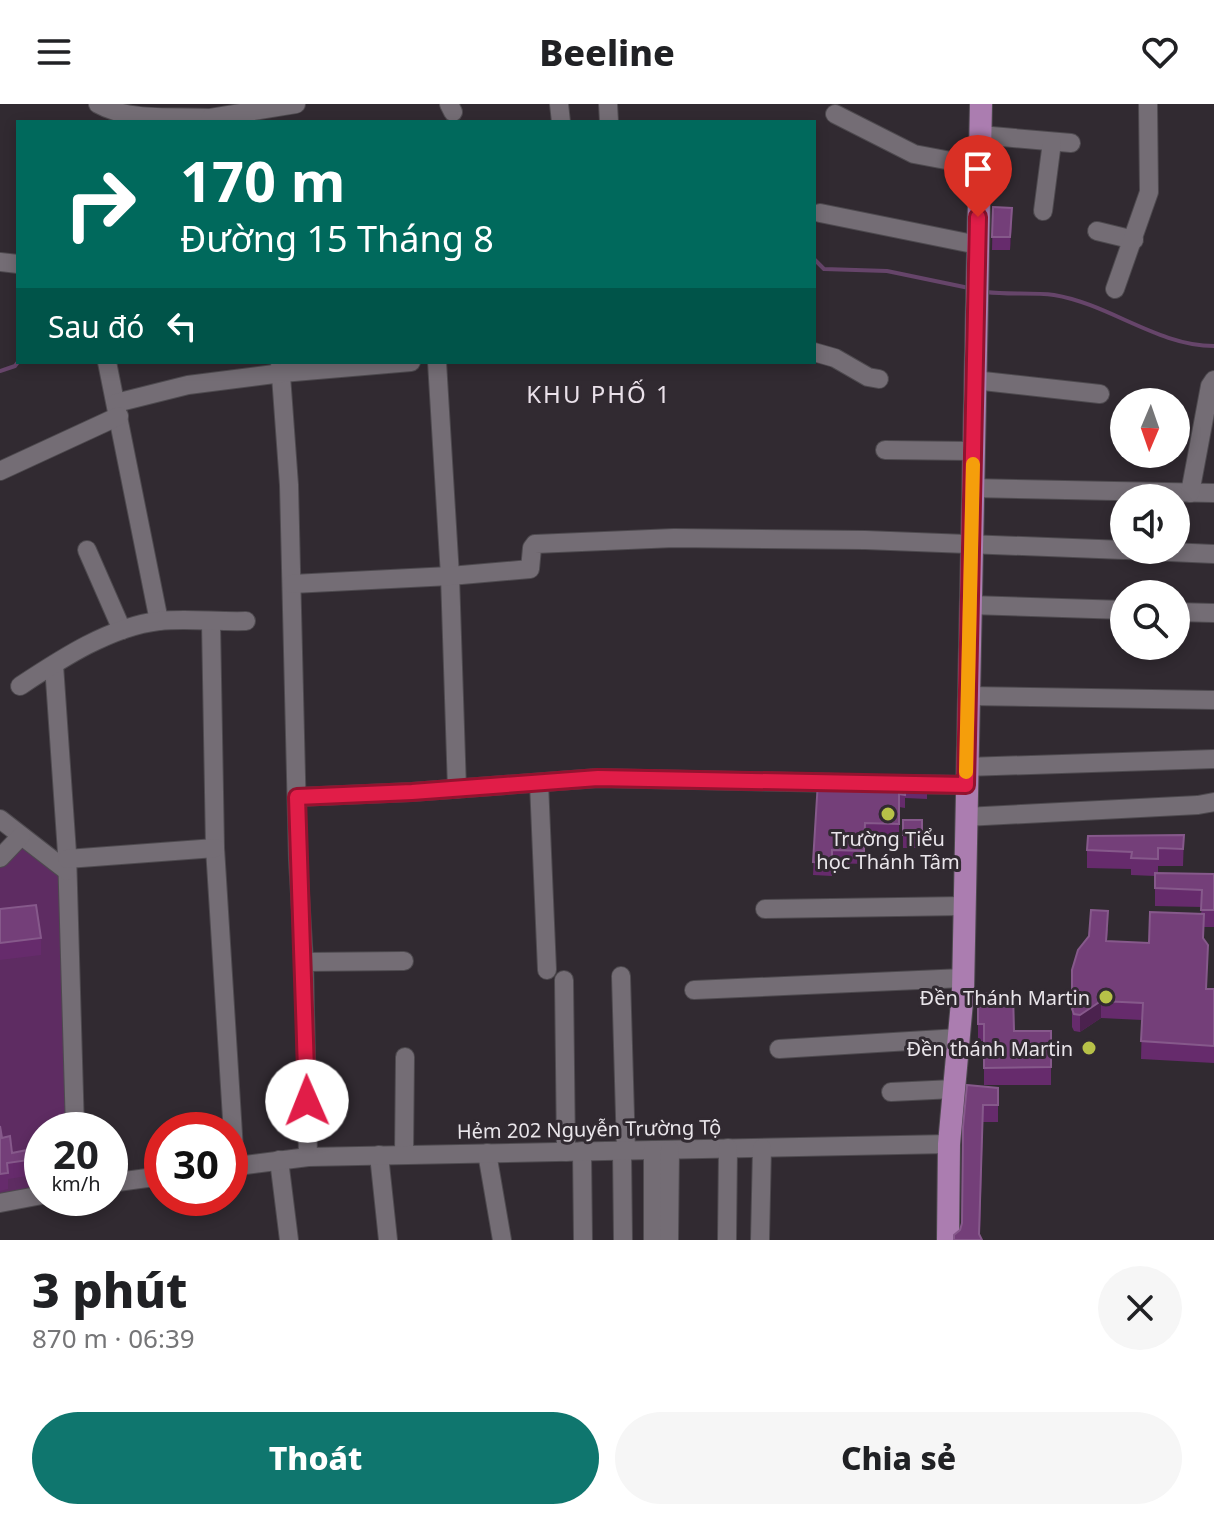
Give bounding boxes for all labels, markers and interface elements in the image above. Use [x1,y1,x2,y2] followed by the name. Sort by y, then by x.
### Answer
[539,28,675,77] text: Beeline
[32,30,76,74] icon: menu
[1138,30,1182,74] icon: heart
[944,135,1012,217] pin
[180,142,345,218] text: 170 m
[956,147,1000,191] icon: arrive
[48,152,152,256] icon: right
[180,214,494,263] text: Đường 15 Tháng 8
[160,304,204,348] icon: left
[48,306,144,347] text: Sau đó
[526,377,672,410] district label: KHU PHỐ 1
[1110,388,1190,468] north arrow
[1110,388,1190,660] map controls
[1110,484,1190,564] button: sound
[1110,580,1190,660] button: search
[879,805,897,823] marker: Trường Tiểu học Thánh Tâm
[816,825,960,875] place label: Trường Tiểu học Thánh Tâm
[920,984,1090,1011] place label: Đền Thánh Martin
[1097,988,1115,1006] marker: Đền Thánh Martin
[906,1035,1073,1062] place label: Đền thánh Martin
[1080,1039,1098,1057] marker: Đền thánh Martin
[265,1059,349,1143] position arrow
[144,1112,248,1216] speed limit sign: 30
[457,1113,721,1145] street label: Hẻm 202 Nguyễn Trường Tộ
[53,1126,99,1181] text: 20
[51,1170,101,1197] text: km/h
[32,1257,187,1322] text: 3 phút
[1098,1266,1182,1350] button: close
[32,1320,195,1356] text: 870 m · 06:39
[32,1412,599,1504] button: Thoát
[615,1412,1182,1504] button: Chia sẻ

